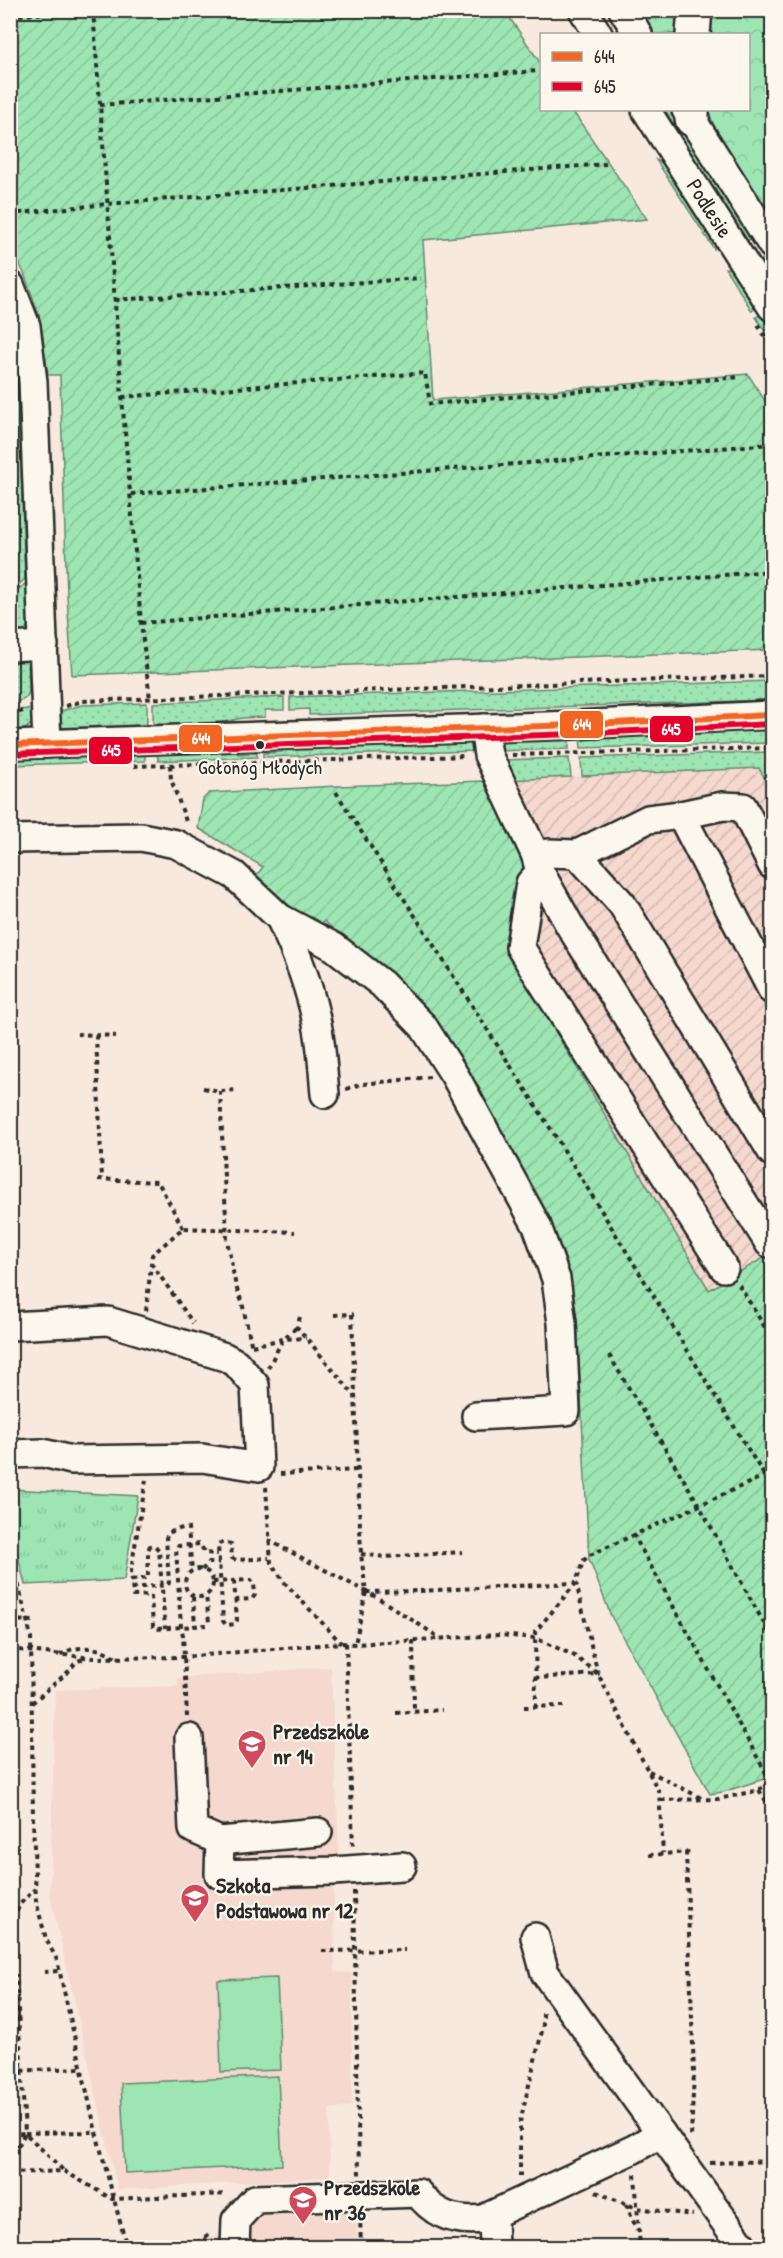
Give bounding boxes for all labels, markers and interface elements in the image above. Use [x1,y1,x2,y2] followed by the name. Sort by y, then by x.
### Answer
[540,33,750,111] legend
[594,44,615,69] text: 644
[594,74,616,99] text: 645
[680,173,740,244] street label: Podlesie
[559,710,604,739] line badge: 644
[573,713,591,735] text: 644
[649,715,694,743] line badge: 645
[661,718,681,740] text: 645
[178,724,223,753] line badge: 644
[192,727,210,749] text: 644
[88,736,133,765] line badge: 645
[101,739,121,761] text: 645
[254,739,266,751] marker: Gołonóg Młodych
[198,753,322,780] place label: Gołonóg Młodych
[273,1716,370,1771] place label: Przedszkole nr 14
[236,1728,268,1770] school or university icon: Przedszkole nr 14
[216,1870,354,1925] place label: Szkoła Podstawowa nr 12
[179,1882,211,1924] school or university icon: Szkoła Podstawowa nr 12
[324,2172,421,2227] place label: Przedszkole nr 36
[287,2184,319,2226] school or university icon: Przedszkole nr 36

